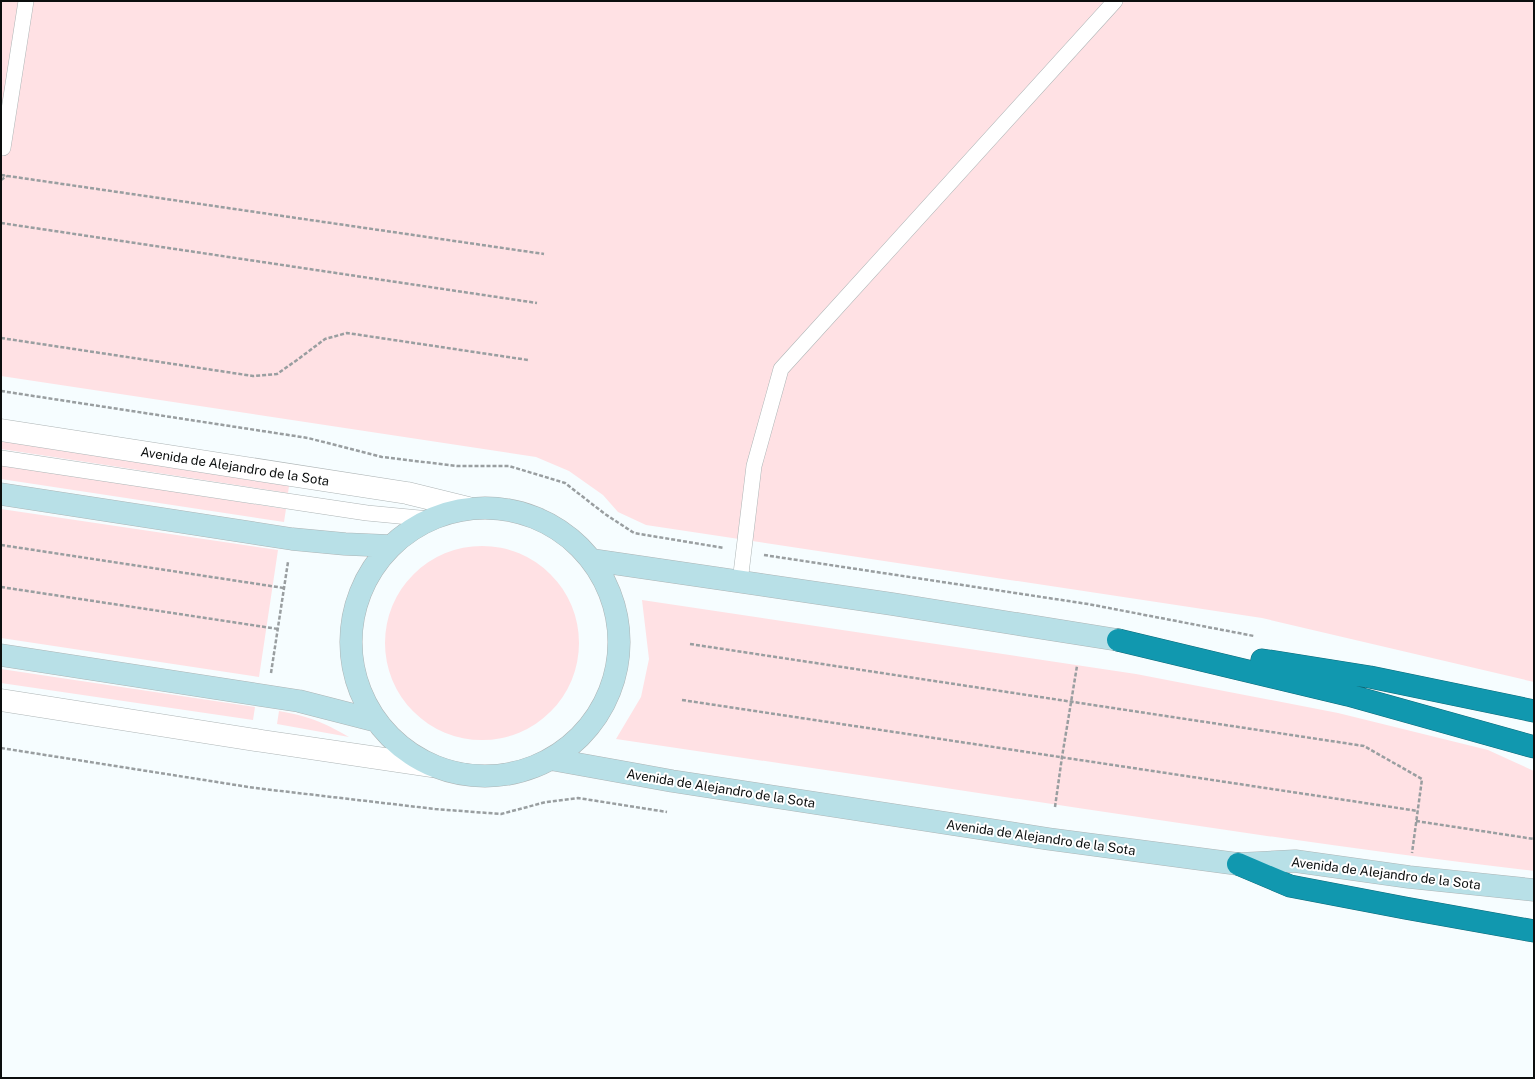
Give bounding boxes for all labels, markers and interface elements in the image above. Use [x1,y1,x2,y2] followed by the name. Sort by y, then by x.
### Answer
[140,444,330,489] street label: Avenida de Alejandro de la Sota
[626,766,816,811] street label: Avenida de Alejandro de la Sota
[945,817,1136,858] street label: Avenida de Alejandro de la Sota
[1290,854,1482,893] street label: Avenida de Alejandro de la Sota

